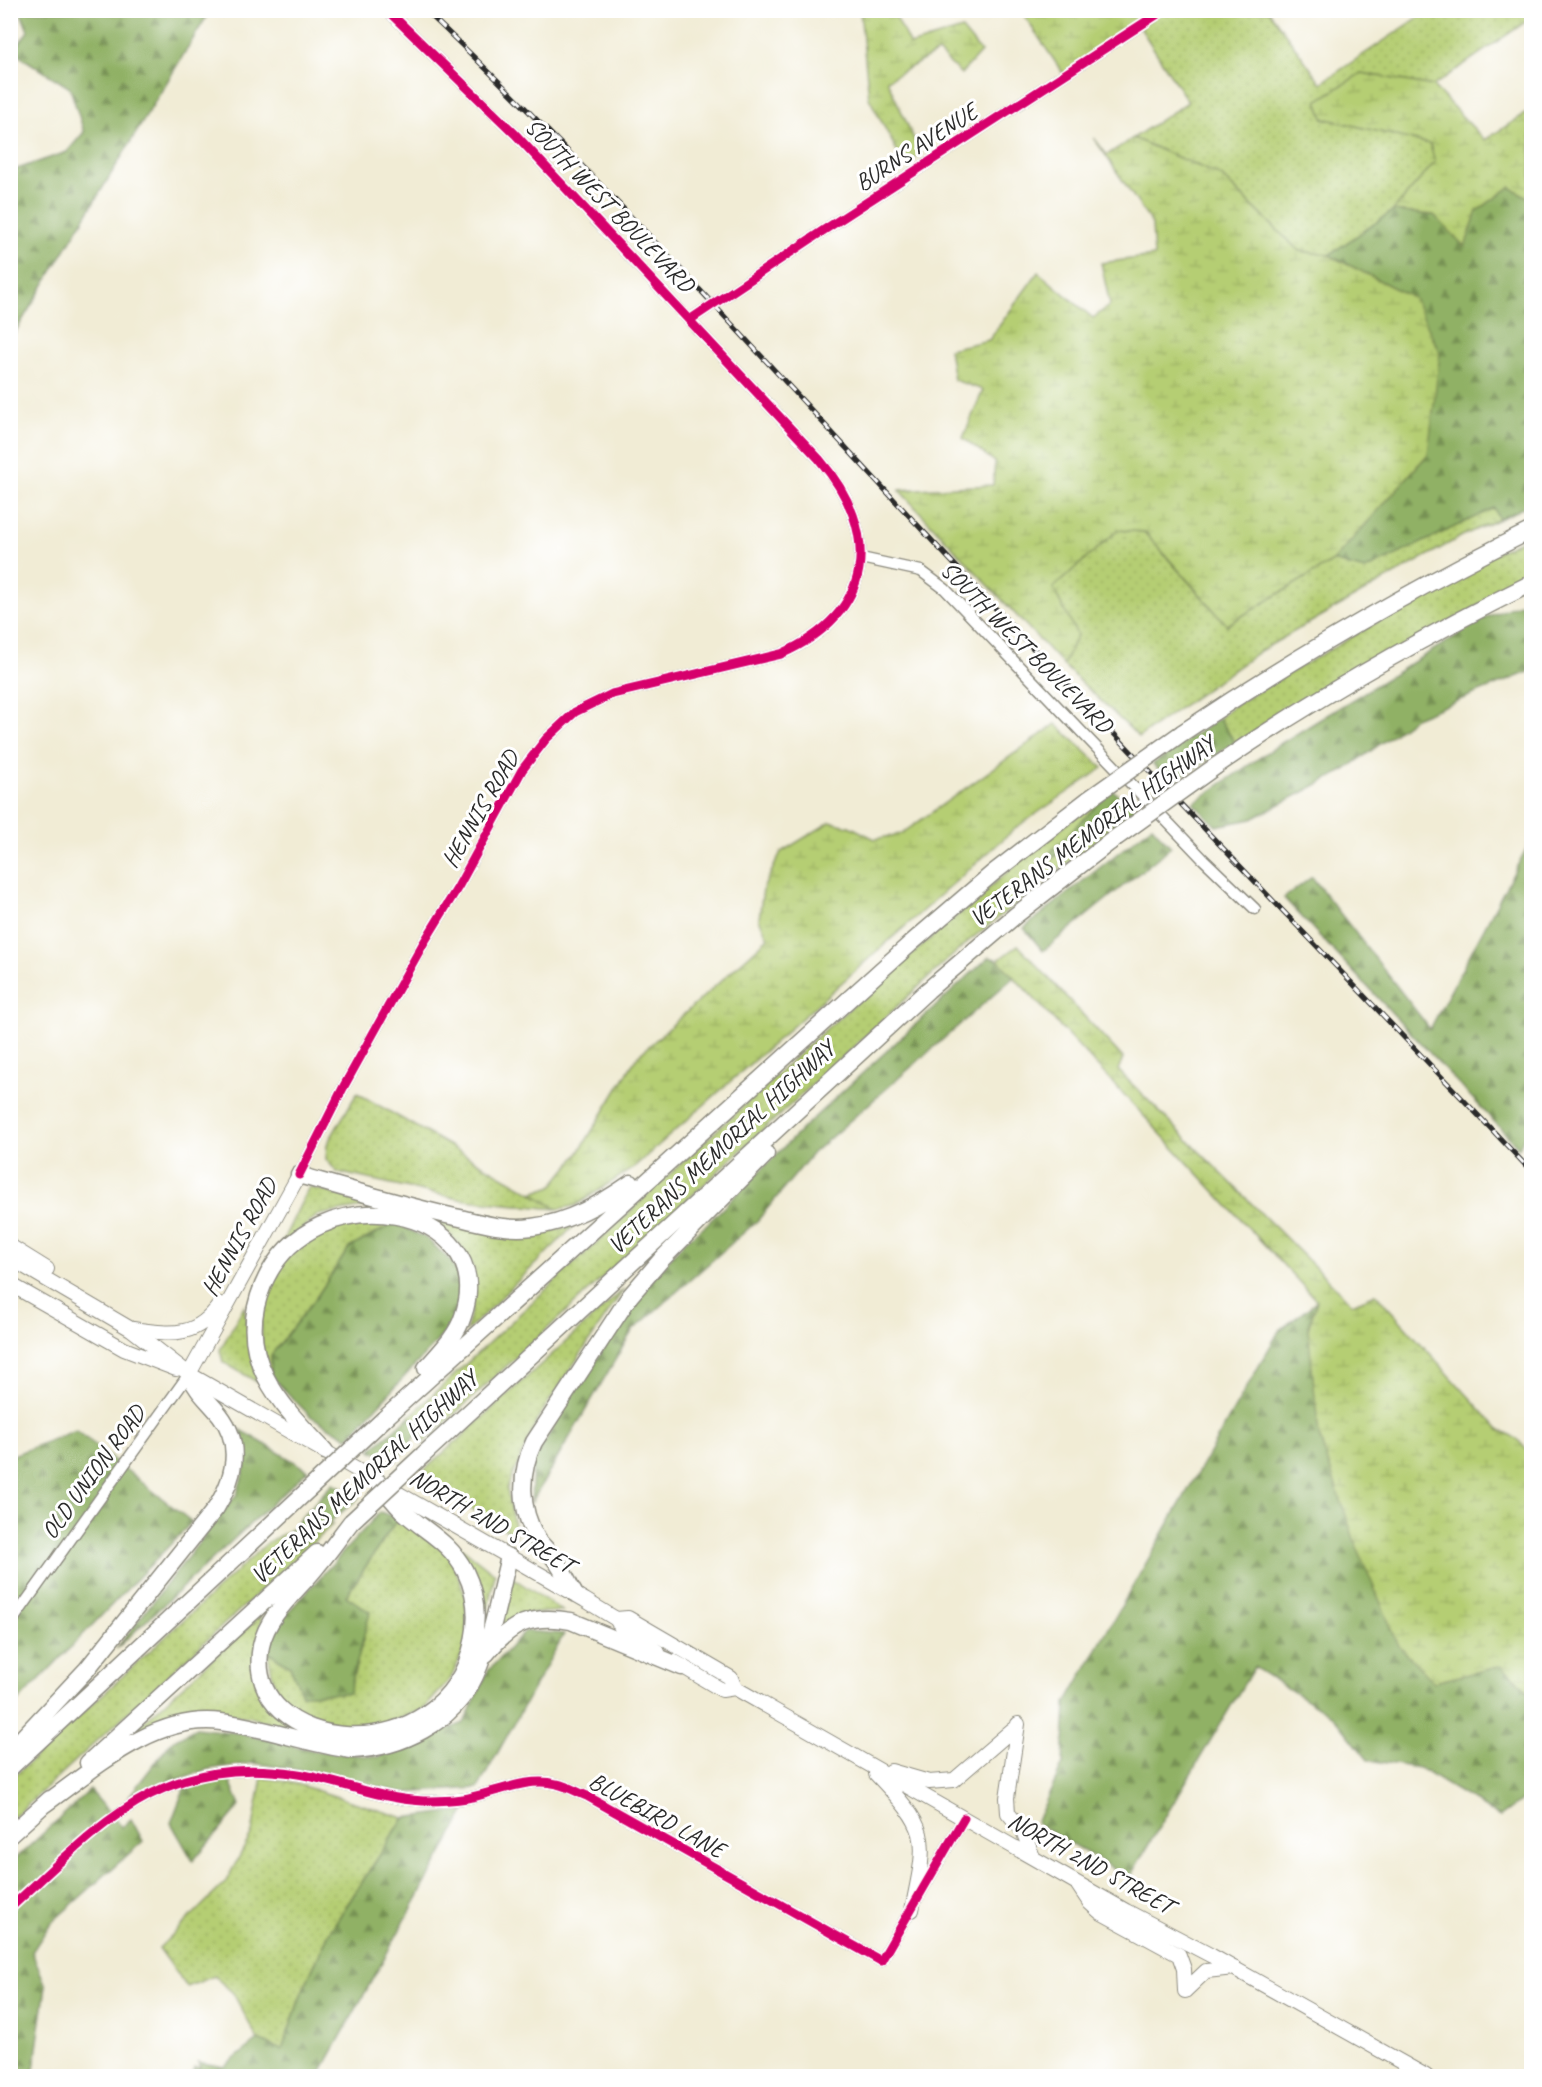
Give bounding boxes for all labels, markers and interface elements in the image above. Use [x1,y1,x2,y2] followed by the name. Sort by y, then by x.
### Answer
[849,95,985,198] street label: BURNS AVENUE
[519,111,703,300] street label: SOUTH WEST BOULEVARD
[935,555,1121,741] street label: SOUTH WEST BOULEVARD
[963,727,1224,933] street label: VETERANS MEMORIAL HIGHWAY
[435,743,527,873] street label: HENNIS ROAD
[601,1031,844,1260] street label: VETERANS MEMORIAL HIGHWAY
[194,1171,285,1301] street label: HENNIS ROAD
[244,1361,487,1590] street label: VETERANS MEMORIAL HIGHWAY
[35,1398,153,1545] street label: OLD UNION ROAD
[405,1462,584,1583] street label: NORTH 2ND STREET
[584,1765,733,1866] street label: BLUEBIRD LANE
[1003,1805,1184,1924] street label: NORTH 2ND STREET

